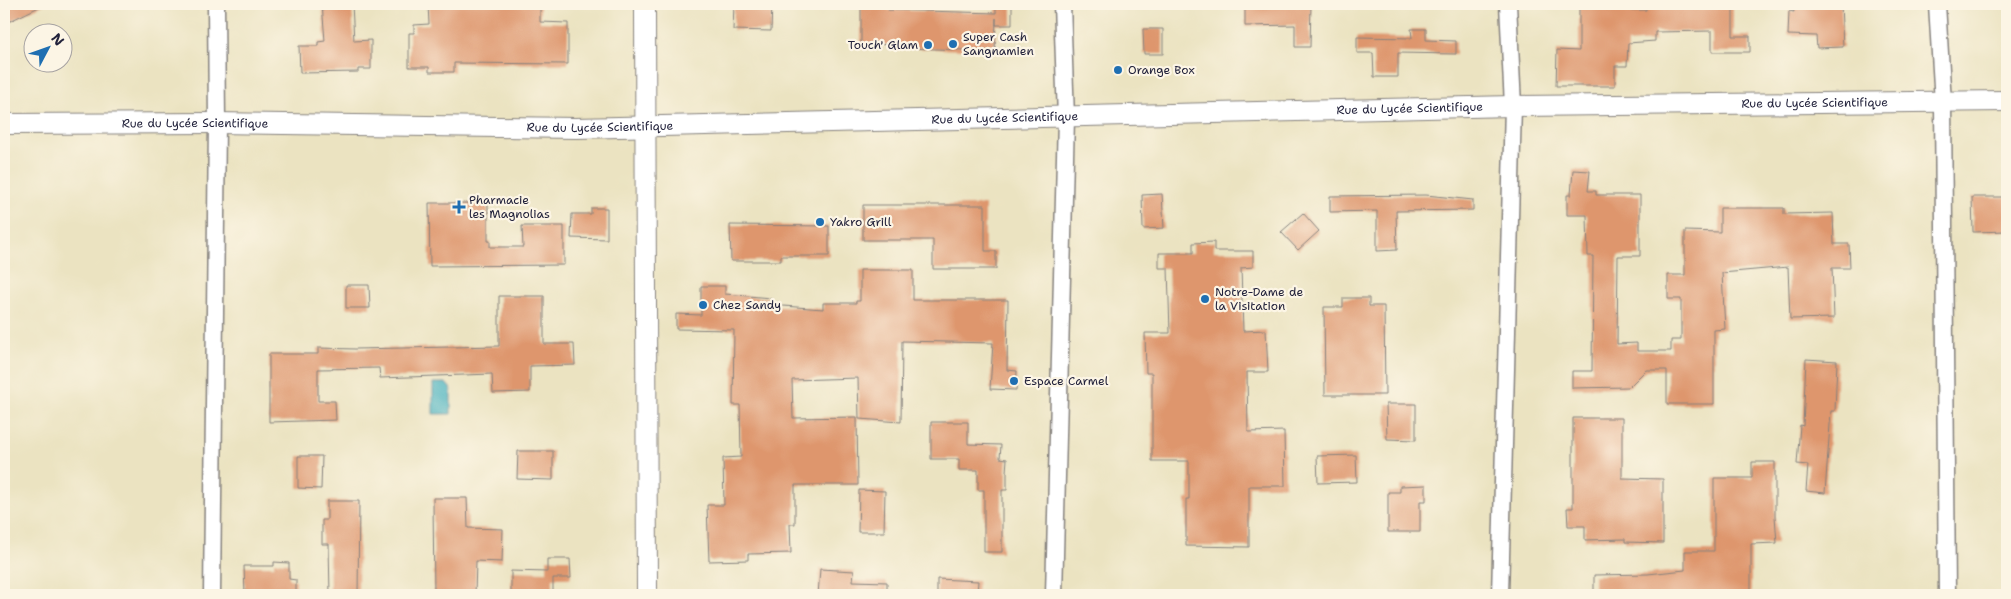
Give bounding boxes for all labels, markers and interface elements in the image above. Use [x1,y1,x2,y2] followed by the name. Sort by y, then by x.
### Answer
[22,22,72,72] north arrow
[47,29,68,50] text: N
[963,29,1034,59] place label: Super Cash Sangnamien
[848,37,918,53] place label: Touch' Glam
[947,38,959,50] marker: Super Cash Sangnamien
[922,39,934,51] marker: Touch' Glam
[1128,62,1195,78] place label: Orange Box
[1112,64,1124,76] marker: Orange Box
[1741,94,1888,112] street label: Rue du Lycée Scientifique
[1336,99,1483,118] street label: Rue du Lycée Scientifique
[931,108,1079,128] street label: Rue du Lycée Scientifique
[122,115,269,132] street label: Rue du Lycée Scientifique
[527,118,674,136] street label: Rue du Lycée Scientifique
[469,192,550,222] place label: Pharmacie les Magnolias
[453,201,465,213] marker: Pharmacie les Magnolias
[830,214,892,230] place label: Yakro Grill
[814,216,826,228] marker: Yakro Grill
[1215,284,1303,314] place label: Notre-Dame de la Visitation
[1199,293,1211,305] marker: Notre-Dame de la Visitation
[713,297,781,313] place label: Chez Sandy
[697,299,709,311] marker: Chez Sandy
[1024,373,1109,389] place label: Espace Carmel
[1008,375,1020,387] marker: Espace Carmel

